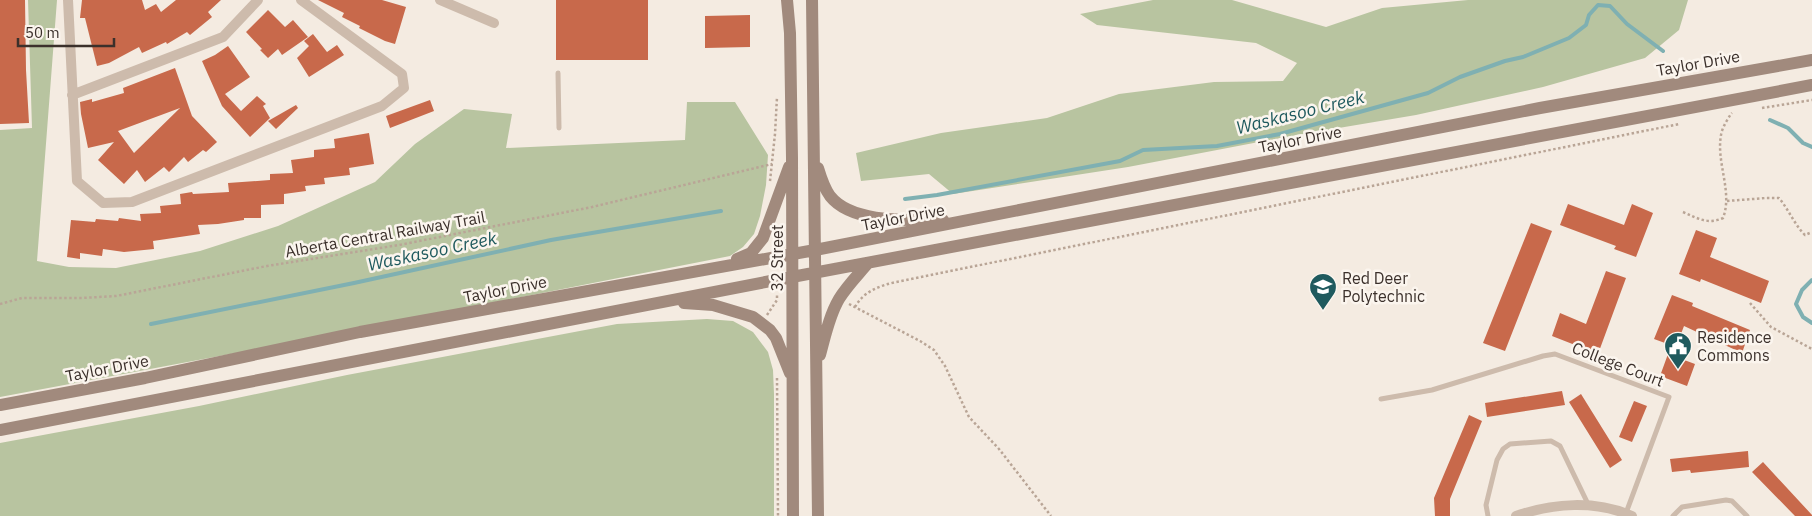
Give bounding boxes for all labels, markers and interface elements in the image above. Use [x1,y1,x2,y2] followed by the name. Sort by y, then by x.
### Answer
[18,15,114,47] scale bar
[25,23,60,42] text: 50 m
[1655,46,1742,80] street label: Taylor Drive
[1234,85,1367,139] water label: Waskasoo Creek
[1257,121,1344,157] street label: Taylor Drive
[860,199,947,235] street label: Taylor Drive
[283,207,487,261] street label: Alberta Central Railway Trail
[767,225,787,291] street label: 32 Street
[365,226,499,276] water label: Waskasoo Creek
[1342,268,1425,306] place label: Red Deer Polytechnic
[462,271,549,307] street label: Taylor Drive
[1308,272,1338,311] school or university icon: Red Deer Polytechnic
[1697,327,1772,365] place label: Residence Commons
[1663,331,1693,370] public building icon: Residence Commons
[1569,337,1667,391] street label: College Court
[64,350,151,386] street label: Taylor Drive

